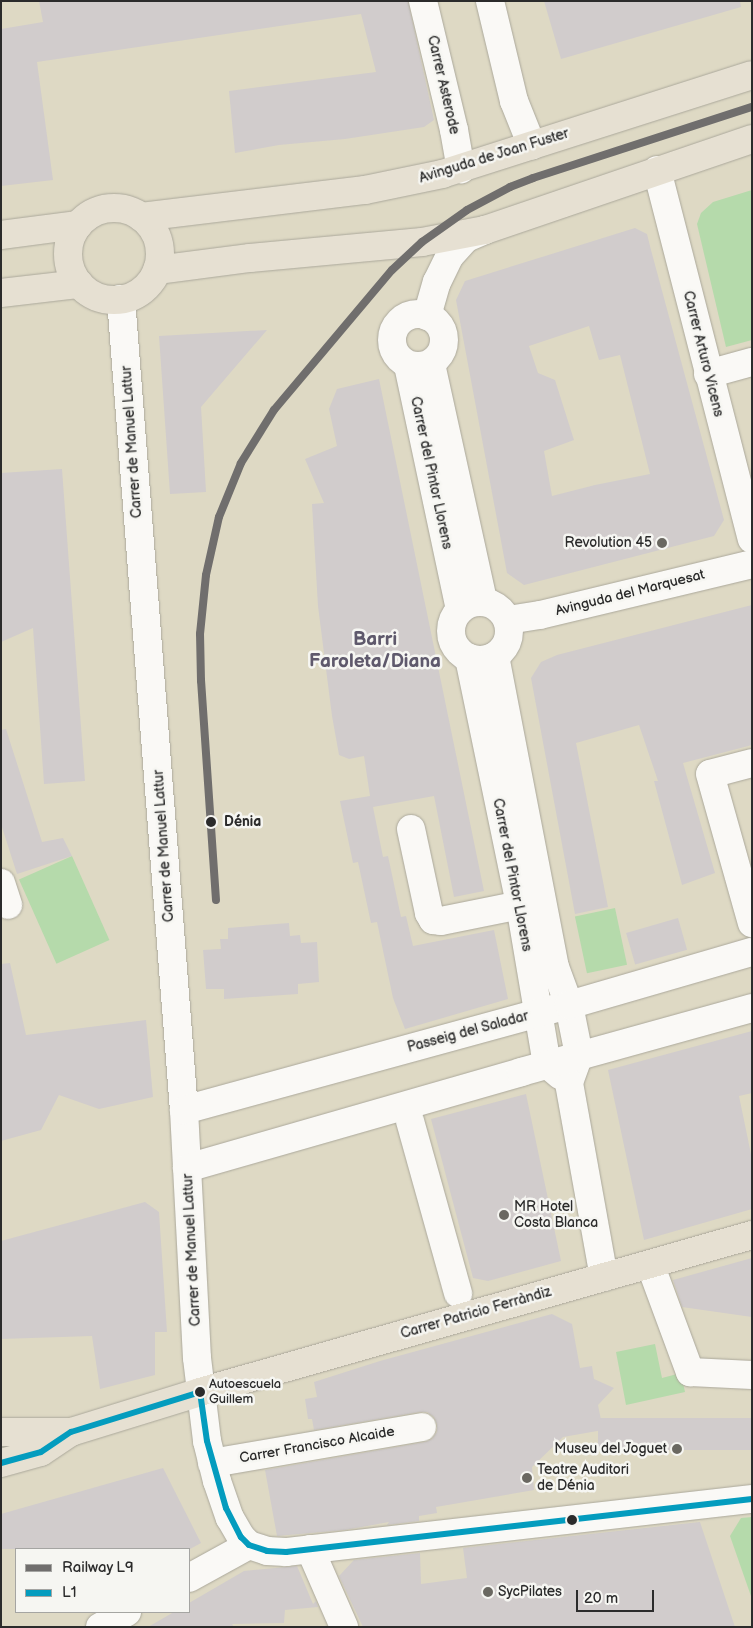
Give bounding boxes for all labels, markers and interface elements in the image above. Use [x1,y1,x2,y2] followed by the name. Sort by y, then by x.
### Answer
[423,34,463,136] street label: Carrer Asterode
[417,125,571,187] street label: Avinguda de Joan Fuster
[679,289,727,419] street label: Carrer Arturo Vicens
[118,365,146,519] street label: Carrer de Manuel Lattur
[407,395,455,551] street label: Carrer del Pintor Llorens
[565,535,652,551] place label: Revolution 45
[656,537,668,549] marker: Revolution 45
[554,566,706,620] street label: Avinguda del Marquesat
[309,629,441,673] district label: Barri Faroleta/Diana
[150,769,178,923] street label: Carrer de Manuel Lattur
[489,797,535,953] street label: Carrer del Pintor Llorens
[202,813,220,831] marker: Dénia
[224,814,261,830] place label: Dénia
[405,1008,531,1056] street label: Passeig del Saladar
[180,1173,204,1327] street label: Carrer de Manuel Lattur
[514,1199,598,1232] place label: MR Hotel Costa Blanca
[498,1209,510,1221] marker: MR Hotel Costa Blanca
[399,1283,553,1343] street label: Carrer Patricio Ferràndiz
[209,1377,281,1408] place label: Autoescuela Guillem
[195,1387,205,1397] marker: Autoescuela Guillem
[238,1423,396,1467] street label: Carrer Francisco Alcaide
[554,1441,667,1457] place label: Museu del Joguet
[671,1443,683,1455] marker: Museu del Joguet
[537,1462,629,1494] place label: Teatre Auditori de Dénia
[521,1472,533,1484] marker: Teatre Auditori de Dénia
[567,1515,577,1525] unlabelled marker
[15,1548,190,1613] legend
[62,1558,134,1577] text: Railway L9
[578,1580,656,1612] scale bar
[62,1583,76,1602] text: L1
[498,1584,562,1600] place label: SycPilates
[482,1586,494,1598] marker: SycPilates
[584,1589,618,1608] text: 20 m

